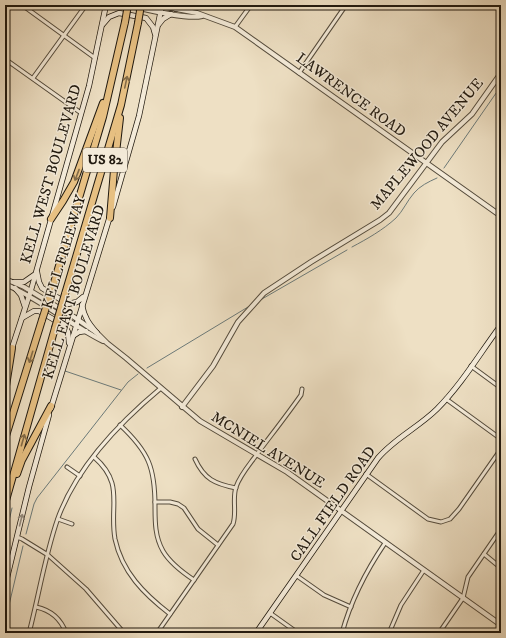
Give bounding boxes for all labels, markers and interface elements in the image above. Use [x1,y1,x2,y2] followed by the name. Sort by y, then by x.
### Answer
[292,49,410,141] street label: LAWRENCE ROAD
[366,74,488,214] street label: MAPLEWOOD AVENUE
[122,75,130,88] one-way arrow
[16,82,86,266] street label: KELL WEST BOULEVARD
[83,148,127,172] road number: US 82
[72,169,80,181] one-way arrow
[38,192,91,311] street label: KELL FREEWAY
[38,203,110,381] street label: KELL EAST BOULEVARD
[26,351,34,363] one-way arrow
[208,407,329,493] street label: MCNIEL AVENUE
[20,433,27,446] one-way arrow
[286,443,380,565] street label: CALL FIELD ROAD
[17,514,25,527] one-way arrow

